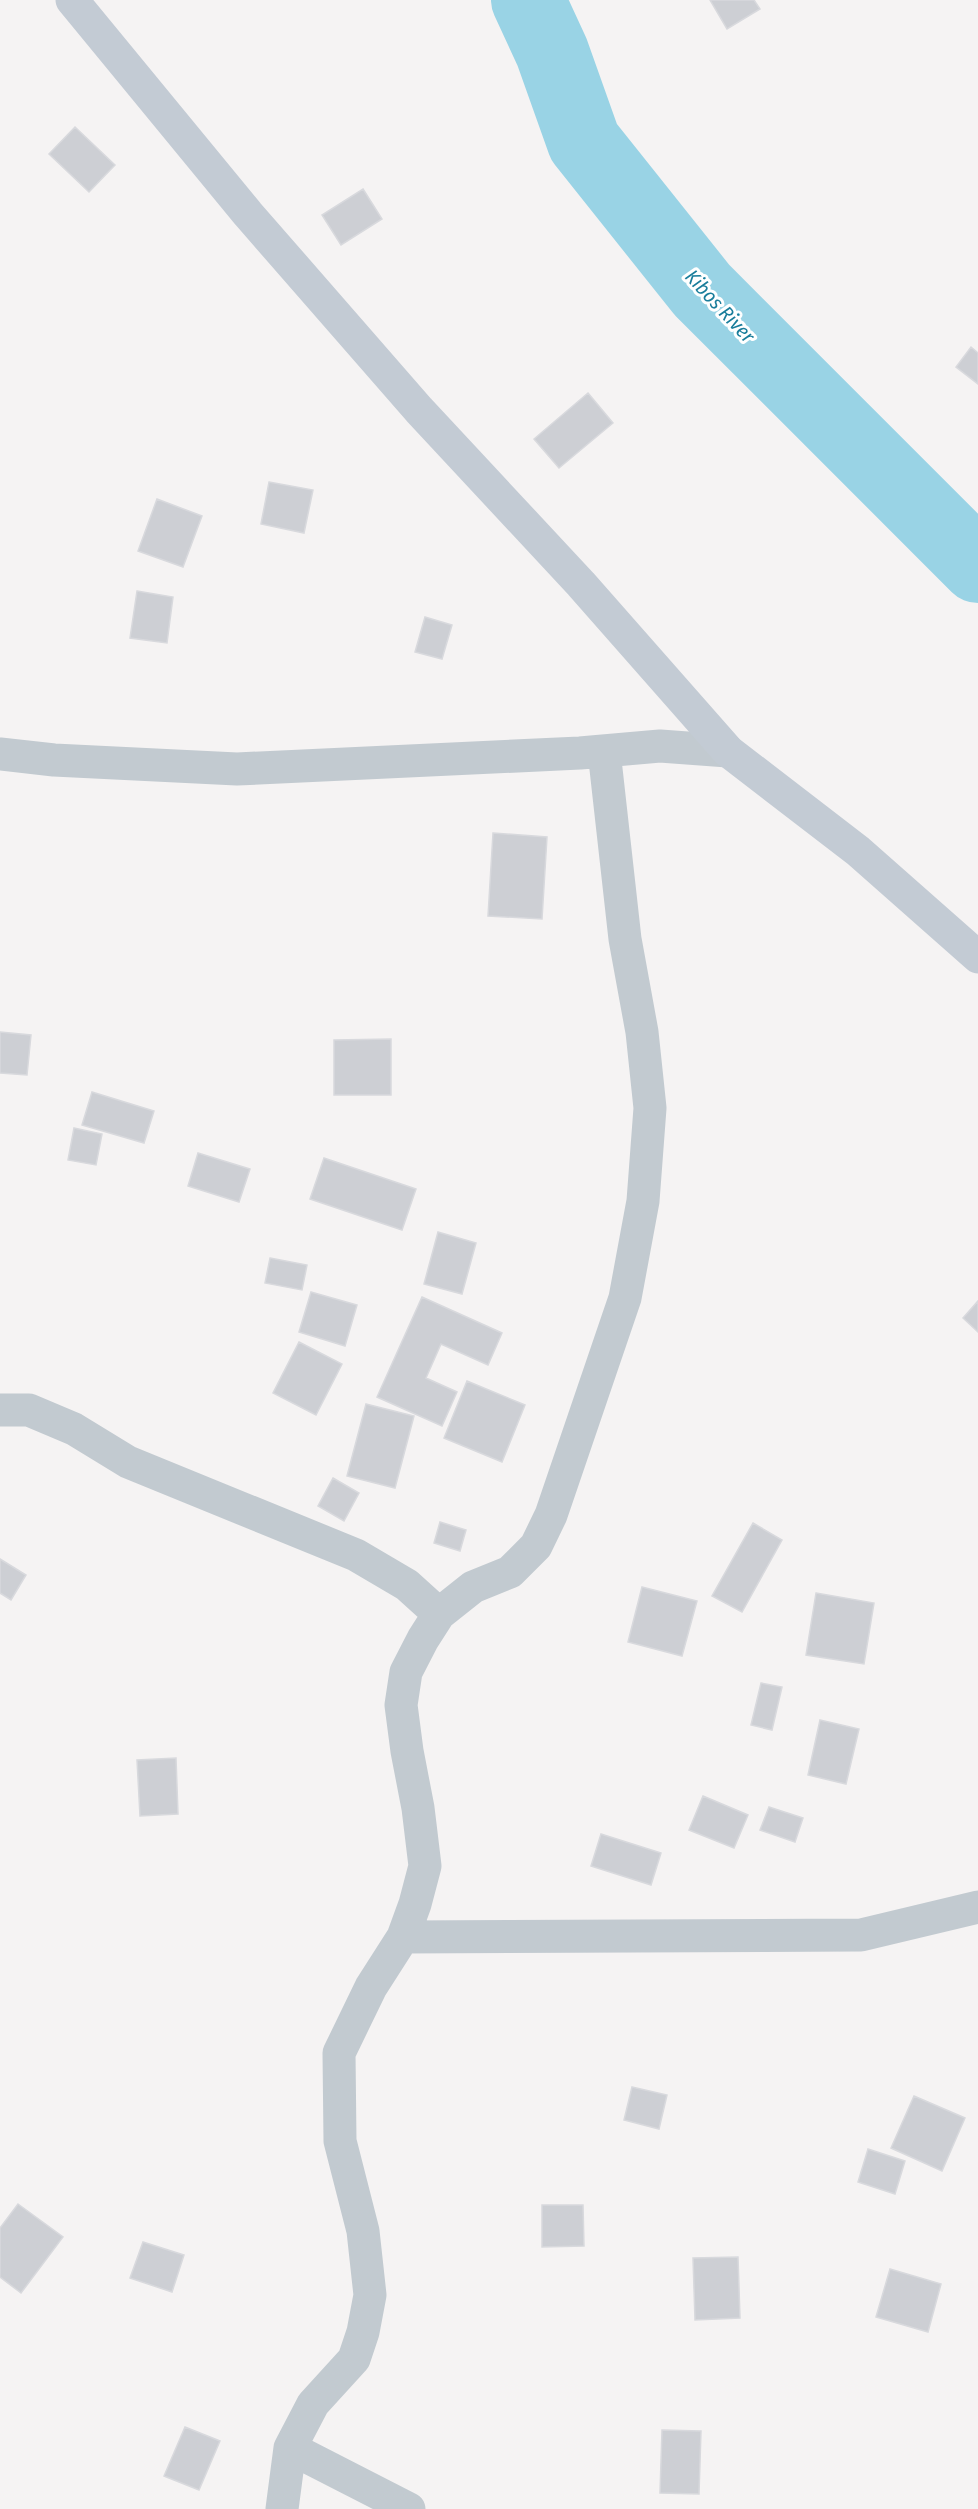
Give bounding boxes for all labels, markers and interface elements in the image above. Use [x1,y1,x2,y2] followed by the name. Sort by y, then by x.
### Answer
[680,265,760,348] water label: Kibos River

